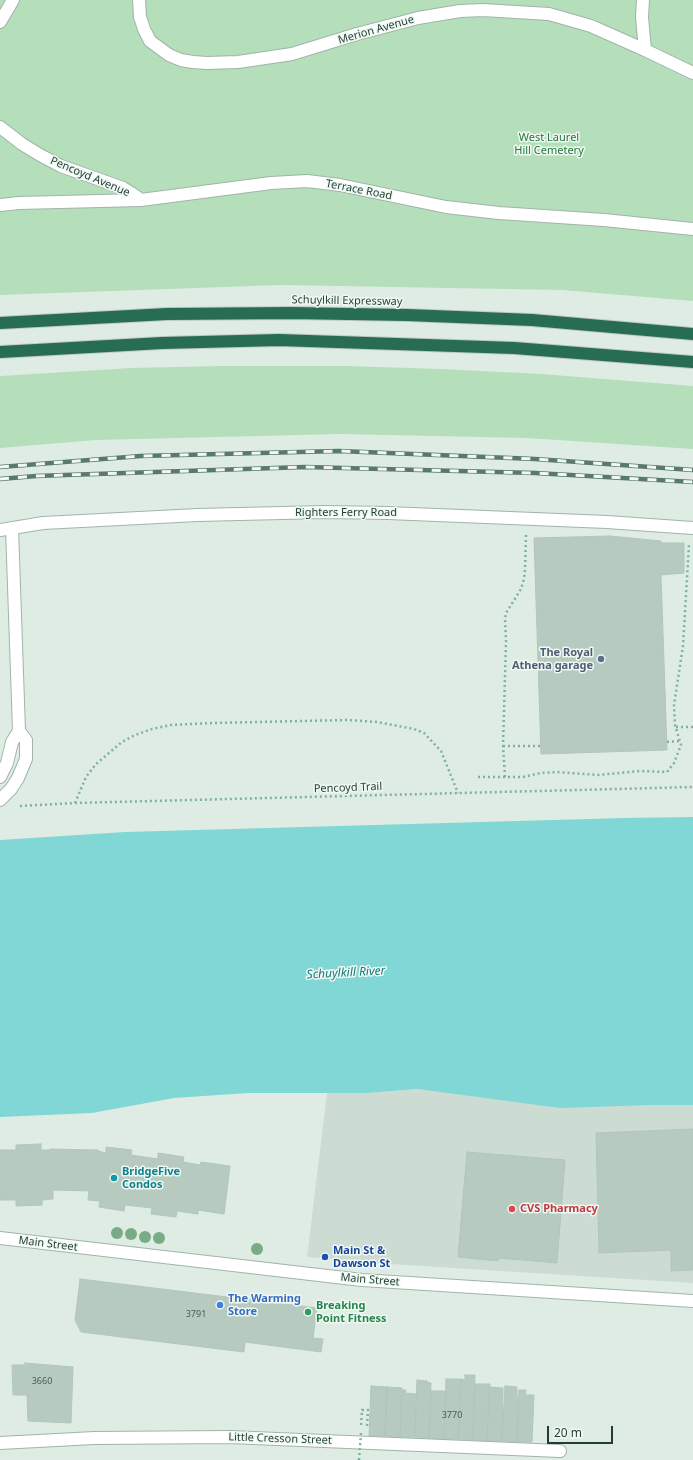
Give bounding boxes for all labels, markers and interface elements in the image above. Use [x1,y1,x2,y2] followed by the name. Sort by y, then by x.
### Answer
[336,13,416,47] street label: Merion Avenue
[514,131,584,157] park label: West Laurel Hill Cemetery
[48,154,132,200] street label: Pencoyd Avenue
[325,177,393,203] street label: Terrace Road
[291,293,403,309] street label: Schuylkill Expressway
[295,506,397,520] street label: Righters Ferry Road
[512,646,593,672] place label: The Royal Athena garage
[596,654,606,664] marker: The Royal Athena garage
[314,780,382,796] street label: Pencoyd Trail
[306,964,386,982] water label: Schuylkill River
[122,1165,180,1191] place label: BridgeFive Condos
[109,1173,119,1183] marker: BridgeFive Condos
[520,1202,598,1216] place label: CVS Pharmacy
[507,1204,517,1214] marker: CVS Pharmacy
[18,1234,78,1254] street label: Main Street
[333,1244,390,1270] place label: Main St & Dawson St
[320,1252,330,1262] marker: Main St & Dawson St
[340,1271,400,1289] street label: Main Street
[228,1292,301,1318] place label: The Warming Store
[316,1299,387,1325] place label: Breaking Point Fitness
[215,1300,225,1310] marker: The Warming Store
[303,1307,313,1317] marker: Breaking Point Fitness
[186,1309,206,1319] house number: 3791
[32,1376,52,1386] house number: 3660
[442,1410,462,1420] house number: 3770
[549,1418,615,1444] scale bar
[554,1424,582,1441] text: 20 m
[228,1431,332,1447] street label: Little Cresson Street

